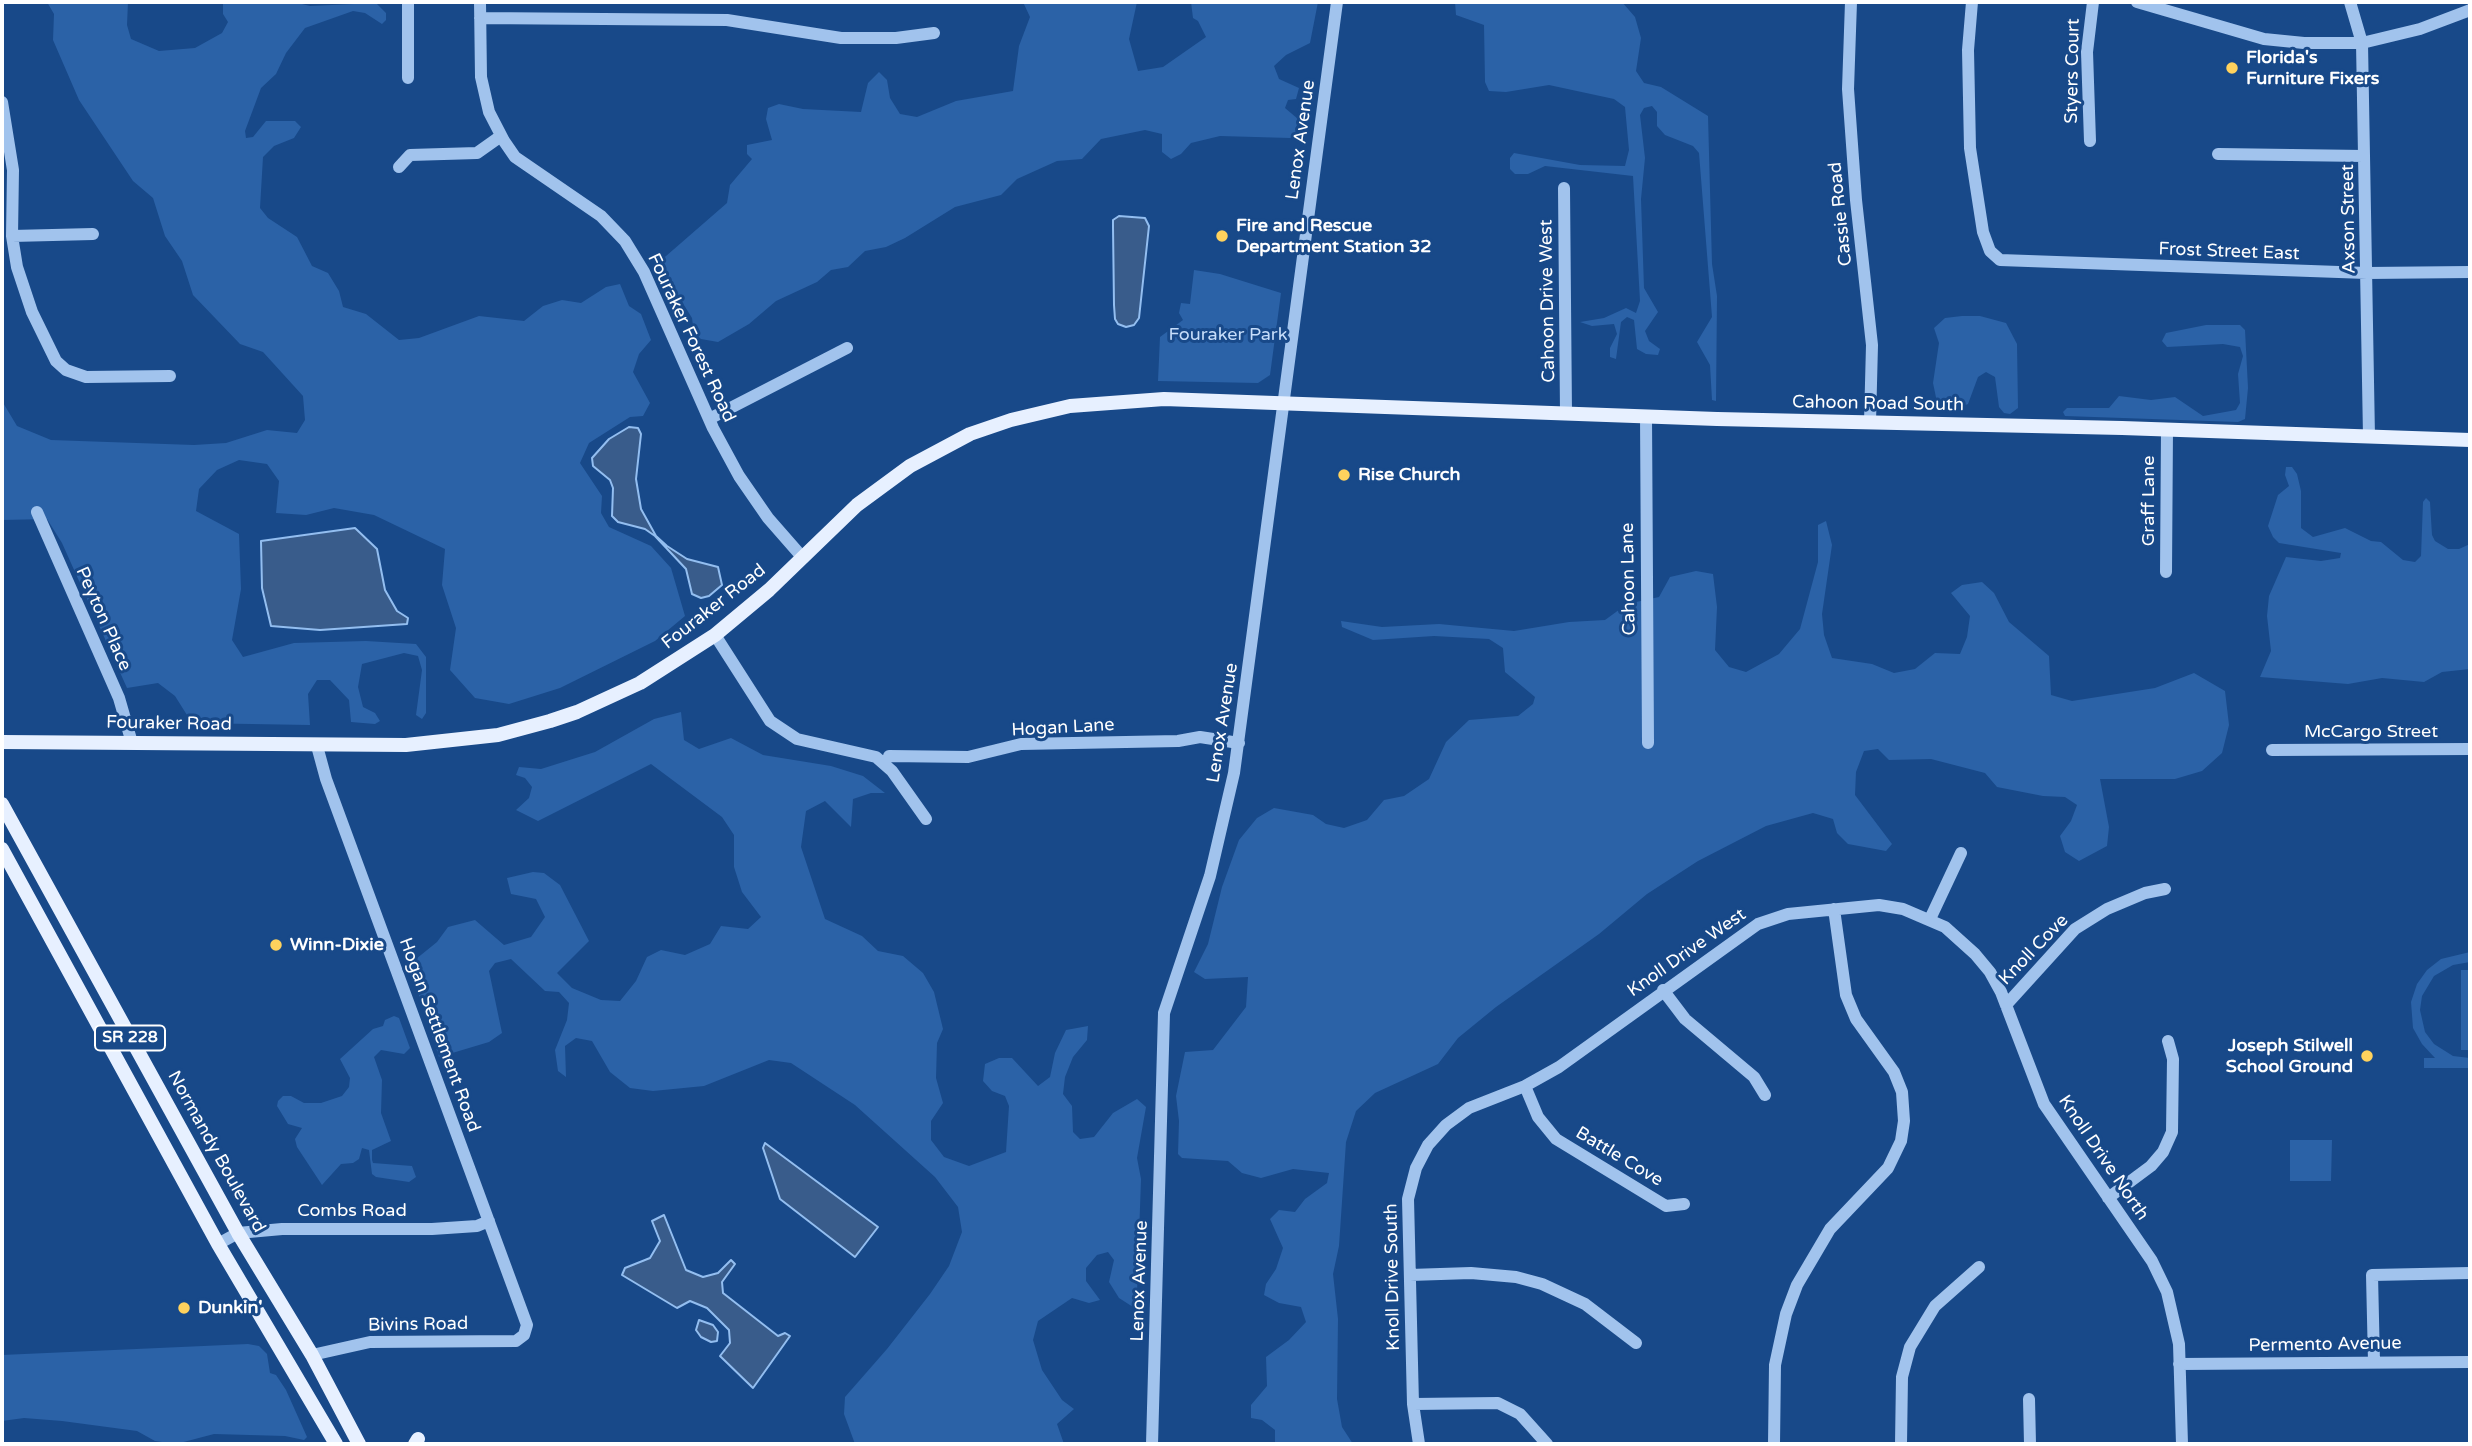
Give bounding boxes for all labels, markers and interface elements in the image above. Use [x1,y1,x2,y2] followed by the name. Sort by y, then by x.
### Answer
[2061,18,2085,124] street label: Styers Court
[2246,47,2379,90] place label: Florida's Furniture Fixers
[2224,60,2240,76] marker: Florida's Furniture Fixers
[1282,79,1320,201] street label: Lenox Avenue
[1825,161,1857,267] street label: Cassie Road
[2337,164,2361,274] street label: Axson Street
[1236,215,1432,258] place label: Fire and Rescue Department Station 32
[1536,219,1560,383] street label: Cahoon Drive West
[1214,228,1230,244] marker: Fire and Rescue Department Station 32
[2158,239,2300,265] street label: Frost Street East
[642,250,740,426] street label: Fouraker Forest Road
[1169,324,1287,346] park label: Fouraker Park
[1792,392,1964,416] street label: Cahoon Road South
[2138,456,2160,546] street label: Graff Lane
[1358,464,1460,486] place label: Rise Church
[1336,467,1352,483] marker: Rise Church
[1617,522,1641,636] street label: Cahoon Lane
[658,560,770,654] street label: Fouraker Road
[70,564,136,674] street label: Peyton Place
[1203,662,1243,784] street label: Lenox Avenue
[106,712,232,736] street label: Fouraker Road
[1011,715,1115,741] street label: Hogan Lane
[2304,721,2438,743] street label: McCargo Street
[1624,904,1750,1002] street label: Knoll Drive West
[1995,910,2073,990] street label: Knoll Cove
[290,934,384,956] place label: Winn-Dixie
[394,935,484,1135] street label: Hogan Settlement Road
[268,937,284,953] marker: Winn-Dixie
[95,1026,165,1050] road number: SR 228
[2226,1035,2353,1078] place label: Joseph Stilwell School Ground
[2359,1048,2375,1064] marker: Joseph Stilwell School Ground
[162,1067,270,1237] street label: Normandy Boulevard
[2053,1091,2153,1225] street label: Knoll Drive North
[1571,1122,1667,1192] street label: Battle Cove
[297,1200,407,1222] street label: Combs Road
[1381,1203,1405,1351] street label: Knoll Drive South
[1127,1220,1153,1342] street label: Lenox Avenue
[198,1297,263,1319] place label: Dunkin'
[176,1300,192,1316] marker: Dunkin'
[368,1313,468,1337] street label: Bivins Road
[2248,1333,2402,1357] street label: Permento Avenue

